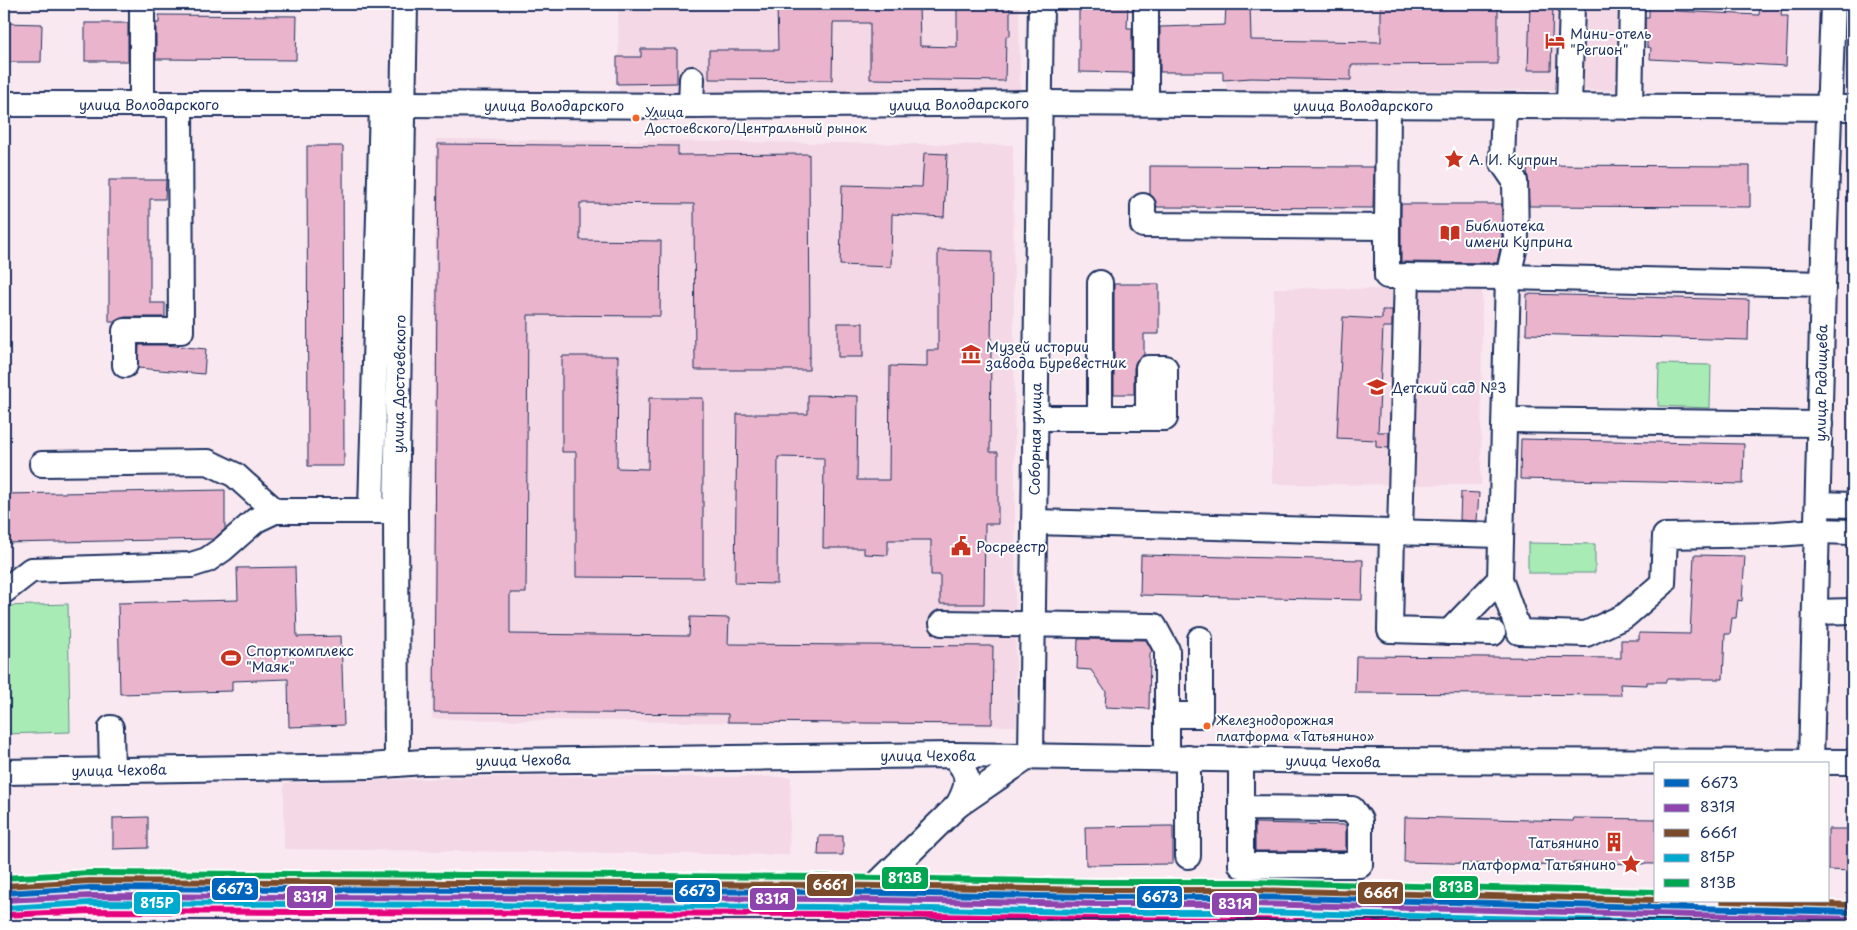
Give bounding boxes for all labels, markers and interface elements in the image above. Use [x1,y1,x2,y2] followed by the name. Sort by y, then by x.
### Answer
[1570,23,1651,60] place label: Мини-отель "Регион"
[1544,30,1566,52] hotel icon: Мини-отель "Регион"
[889,92,1029,116] street label: улица Володарского
[79,94,219,115] street label: улица Володарского
[484,95,624,116] street label: улица Володарского
[1293,95,1433,116] street label: улица Володарского
[644,102,867,137] place label: Улица Достоевского/Центральный рынок
[631,113,641,123] marker: Улица Достоевского/Центральный рынок
[1443,148,1465,170] place icon: А. И. Куприн
[1469,149,1558,170] place label: А. И. Куприн
[1465,215,1573,252] place label: Библиотека имени Куприна
[1439,222,1461,244] library icon: Библиотека имени Куприна
[387,315,411,453] street label: улица Достоевского
[1809,324,1833,442] street label: улица Радищева
[985,336,1127,373] place label: Музей истории завода Буревестник
[960,343,982,365] museum icon: Музей истории завода Буревестник
[1366,376,1388,398] school or university icon: Детский сад №3
[1391,377,1507,398] place label: Детский сад №3
[1024,382,1046,496] street label: Соборная улица
[950,535,972,557] public building icon: Росреестр
[976,536,1046,557] place label: Росреестр
[246,640,354,677] place label: Спорткомплекс "Маяк"
[220,647,242,669] sports icon: Спорткомплекс "Маяк"
[1216,710,1374,745] place label: Железнодорожная платформа «Татьянино»
[1202,721,1212,731] marker: Железнодорожная платформа «Татьянино»
[880,745,976,766] street label: улица Чехова
[475,749,571,771] street label: улица Чехова
[1285,750,1381,772] street label: улица Чехова
[71,759,167,781] street label: улица Чехова
[1654,762,1830,902] legend
[1700,770,1738,793] text: 6673
[1700,794,1735,817] text: 831Я
[1700,820,1737,843] text: 6661
[1603,831,1625,853] building icon: Татьянино
[1528,832,1599,853] place label: Татьянино
[1700,844,1735,867] text: 815Р
[1620,853,1642,875] place icon: платформа Татьянино
[1461,854,1616,875] place label: платформа Татьянино
[881,866,929,890] line badge: 813В
[888,867,922,888] text: 813В
[1700,870,1736,893] text: 813В
[806,873,854,897] line badge: 6661
[813,874,848,895] text: 6661
[1432,875,1479,899] line badge: 813В
[1439,876,1473,897] text: 813В
[211,877,259,901] line badge: 6673
[217,878,253,899] text: 6673
[674,879,721,903] line badge: 6673
[679,880,715,901] text: 6673
[1357,881,1404,905] line badge: 6661
[1364,882,1399,903] text: 6661
[286,885,334,909] line badge: 831Я
[1136,885,1183,909] line badge: 6673
[293,886,327,907] text: 831Я
[1142,886,1178,907] text: 6673
[749,887,796,911] line badge: 831Я
[755,888,789,909] text: 831Я
[133,891,181,915] line badge: 815Р
[140,892,174,913] text: 815Р
[1211,892,1258,916] line badge: 831Я
[1218,893,1252,914] text: 831Я

